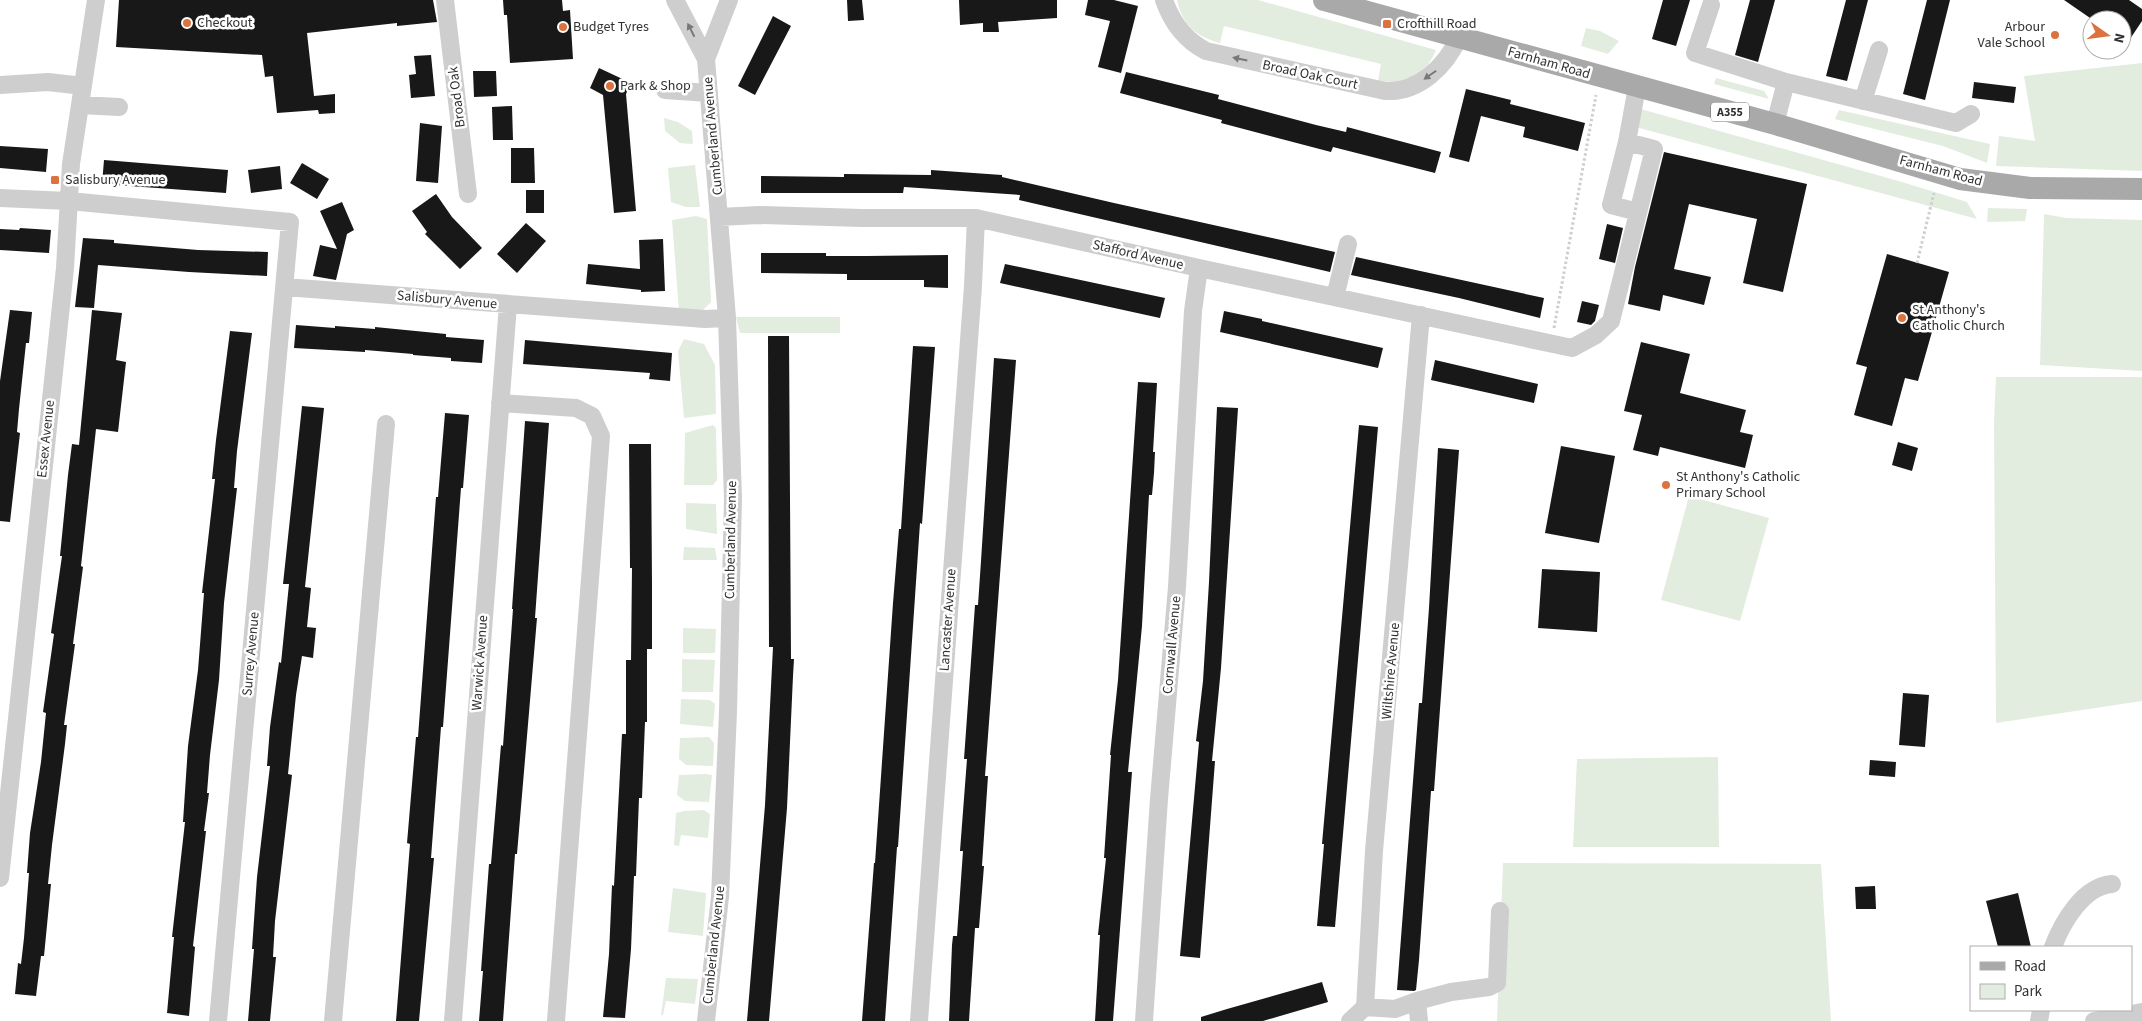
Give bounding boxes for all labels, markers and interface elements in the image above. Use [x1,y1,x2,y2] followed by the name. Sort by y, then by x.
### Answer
[2082,10,2132,60] north arrow
[197,13,253,33] place label: Checkout
[1397,14,1477,34] place label: Crofthill Road
[181,17,193,29] marker: Checkout
[573,17,649,37] place label: Budget Tyres
[1978,17,2045,53] place label: Arbour Vale School
[1381,18,1393,30] marker: Crofthill Road
[557,21,569,33] marker: Budget Tyres
[687,23,695,37] one-way arrow
[2049,29,2061,41] marker: Arbour Vale School
[2108,31,2129,45] text: N
[1505,42,1593,84] street label: Farnham Road
[1232,55,1247,63] one-way arrow
[1261,55,1360,95] street label: Broad Oak Court
[443,65,471,129] street label: Broad Oak
[1423,70,1437,80] one-way arrow
[620,76,691,96] place label: Park & Shop
[698,76,728,196] street label: Cumberland Avenue
[604,80,616,92] marker: Park & Shop
[1711,102,1749,121] road number: A355
[1897,150,1985,192] street label: Farnham Road
[65,170,166,190] place label: Salisbury Avenue
[49,174,61,186] marker: Salisbury Avenue
[1091,235,1185,275] street label: Stafford Avenue
[396,286,498,314] street label: Salisbury Avenue
[1912,300,2005,336] place label: St Anthony's Catholic Church
[1896,312,1908,324] marker: St Anthony's Catholic Church
[32,399,60,479] street label: Essex Avenue
[1676,467,1801,503] place label: St Anthony's Catholic Primary School
[1660,479,1672,491] marker: St Anthony's Catholic Primary School
[720,480,742,599] street label: Cumberland Avenue
[934,568,962,672] street label: Lancaster Avenue
[1158,595,1186,695] street label: Cornwall Avenue
[237,611,265,697] street label: Surrey Avenue
[467,615,493,711] street label: Warwick Avenue
[1377,622,1405,720] street label: Wiltshire Avenue
[698,885,730,1005] street label: Cumberland Avenue
[1970,946,2132,1011] legend
[2014,956,2046,977] text: Road
[2014,981,2043,1002] text: Park

